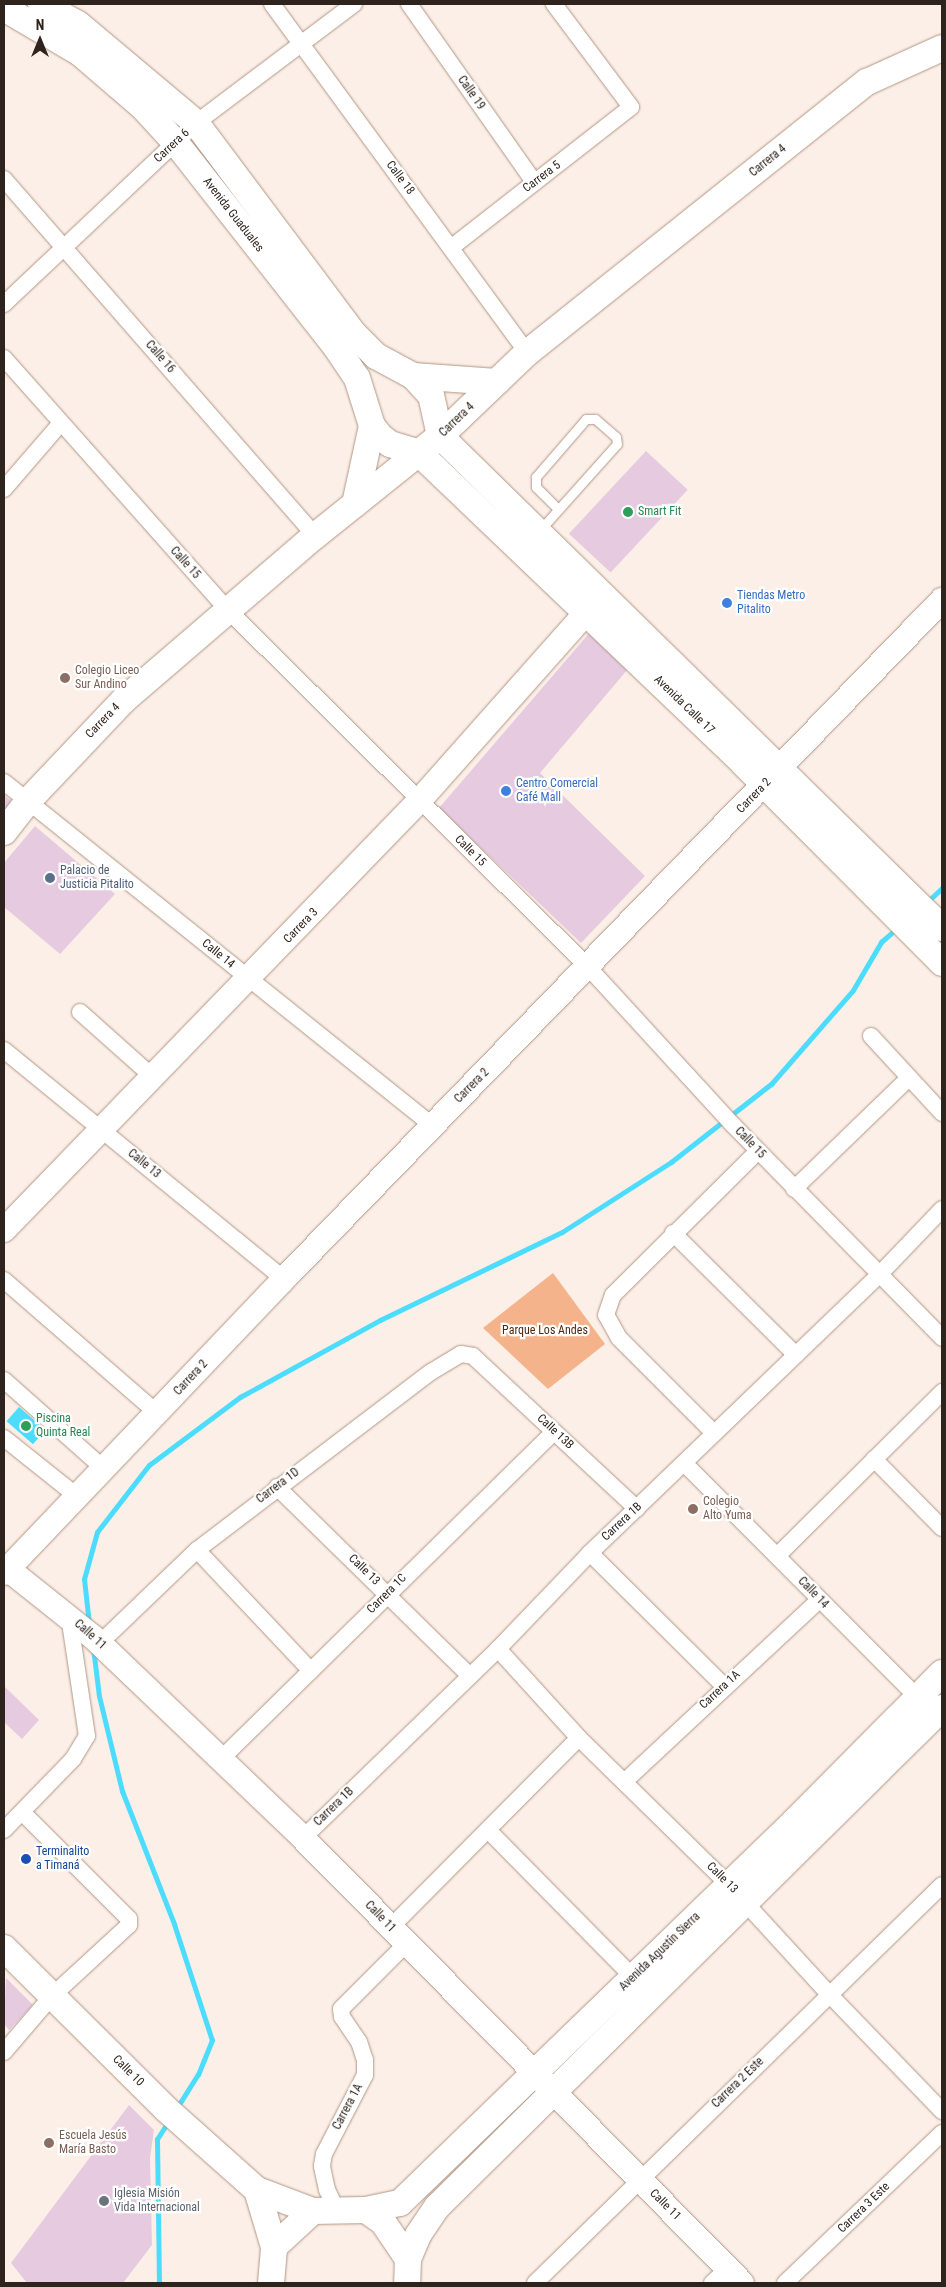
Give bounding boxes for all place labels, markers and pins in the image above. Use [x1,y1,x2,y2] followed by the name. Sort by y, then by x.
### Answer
[638,505,681,519] place label: Smart Fit
[622,506,634,518] marker: Smart Fit
[737,589,805,617] place label: Tiendas Metro Pitalito
[721,597,733,609] marker: Tiendas Metro Pitalito
[75,664,139,692] place label: Colegio Liceo Sur Andino
[59,672,71,684] marker: Colegio Liceo Sur Andino
[516,777,598,805] place label: Centro Comercial Café Mall
[500,785,512,797] marker: Centro Comercial Café Mall
[60,864,134,892] place label: Palacio de Justicia Pitalito
[44,872,56,884] marker: Palacio de Justicia Pitalito
[36,1412,90,1440] place label: Piscina Quinta Real
[20,1420,32,1432] marker: Piscina Quinta Real
[703,1495,752,1523] place label: Colegio Alto Yuma
[687,1503,699,1515] marker: Colegio Alto Yuma
[36,1845,89,1873] place label: Terminalito a Timaná
[20,1853,32,1865] marker: Terminalito a Timaná
[59,2129,127,2157] place label: Escuela Jesús María Basto
[43,2137,55,2149] marker: Escuela Jesús María Basto
[114,2187,200,2215] place label: Iglesia Misión Vida Internacional
[98,2195,110,2207] marker: Iglesia Misión Vida Internacional

